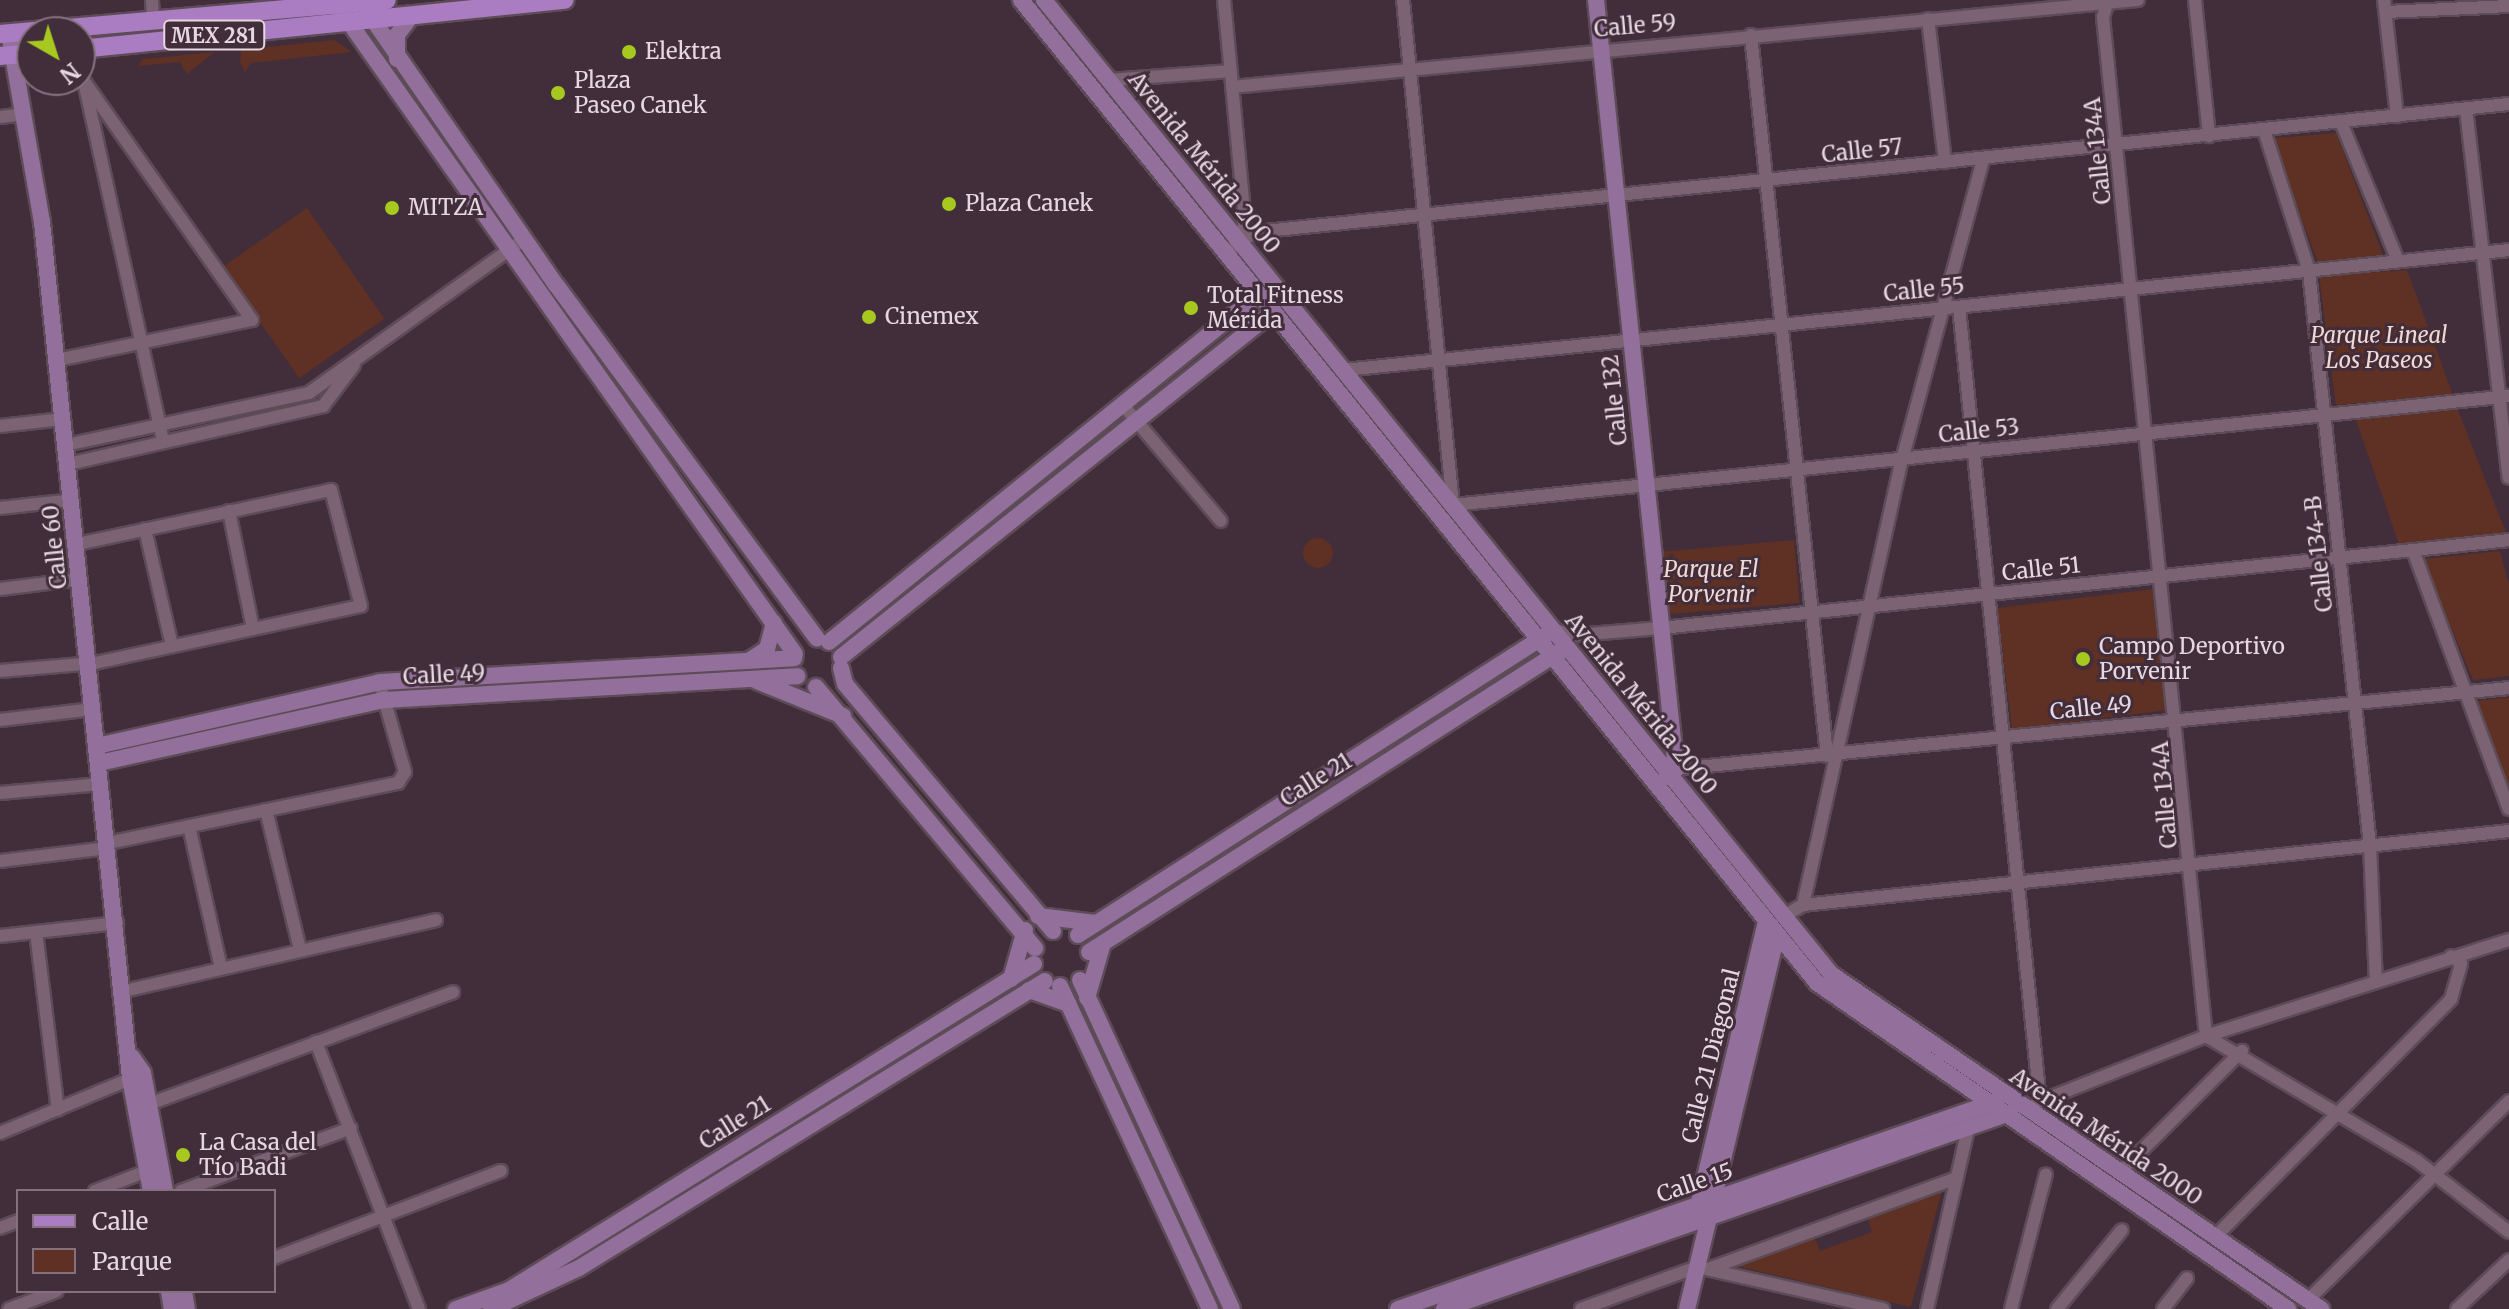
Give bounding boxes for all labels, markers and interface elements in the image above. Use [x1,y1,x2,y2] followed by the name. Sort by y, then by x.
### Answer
[1593,9,1677,43] street label: Calle 59
[16,16,96,96] north arrow
[162,19,266,51] road number: MEX 281
[645,39,722,65] place label: Elektra
[620,43,638,61] marker: Elektra
[54,57,85,89] text: N
[574,67,707,118] place label: Plaza Paseo Canek
[1123,67,1285,259] street label: Avenida Mérida 2000
[549,84,567,102] marker: Plaza Paseo Canek
[2079,96,2117,206] street label: Calle 134A
[1820,134,1904,168] street label: Calle 57
[965,191,1093,217] place label: Plaza Canek
[408,195,483,221] place label: MITZA
[940,195,958,213] marker: Plaza Canek
[383,199,401,217] marker: MITZA
[1882,273,1966,307] street label: Calle 55
[1207,282,1344,334] place label: Total Fitness Mérida
[1182,299,1200,317] marker: Total Fitness Mérida
[885,304,979,330] place label: Cinemex
[860,308,878,326] marker: Cinemex
[2310,322,2448,374] park label: Parque Lineal Los Paseos
[1597,353,1633,447] street label: Calle 132
[1937,414,2021,448] street label: Calle 53
[2300,495,2338,613] street label: Calle 134-B
[37,504,73,590] street label: Calle 60
[2001,552,2081,586] street label: Calle 51
[1664,556,1758,608] park label: Parque El Porvenir
[1560,608,1722,800] street label: Avenida Mérida 2000
[2099,633,2285,684] place label: Campo Deportivo Porvenir
[2074,650,2092,668] marker: Campo Deportivo Porvenir
[402,660,486,690] street label: Calle 49
[2049,691,2133,725] street label: Calle 49
[2147,740,2183,850] street label: Calle 134A
[1275,748,1357,812] street label: Calle 21
[1677,966,1745,1146] street label: Calle 21 Diagonal
[2005,1063,2207,1211] street label: Avenida Mérida 2000
[694,1091,776,1155] street label: Calle 21
[199,1129,317,1180] place label: La Casa del Tío Badi
[174,1146,192,1164] marker: La Casa del Tío Badi
[1653,1158,1737,1208] street label: Calle 15
[16,1189,276,1293] legend
[92,1206,148,1237] text: Calle
[92,1246,172,1277] text: Parque

